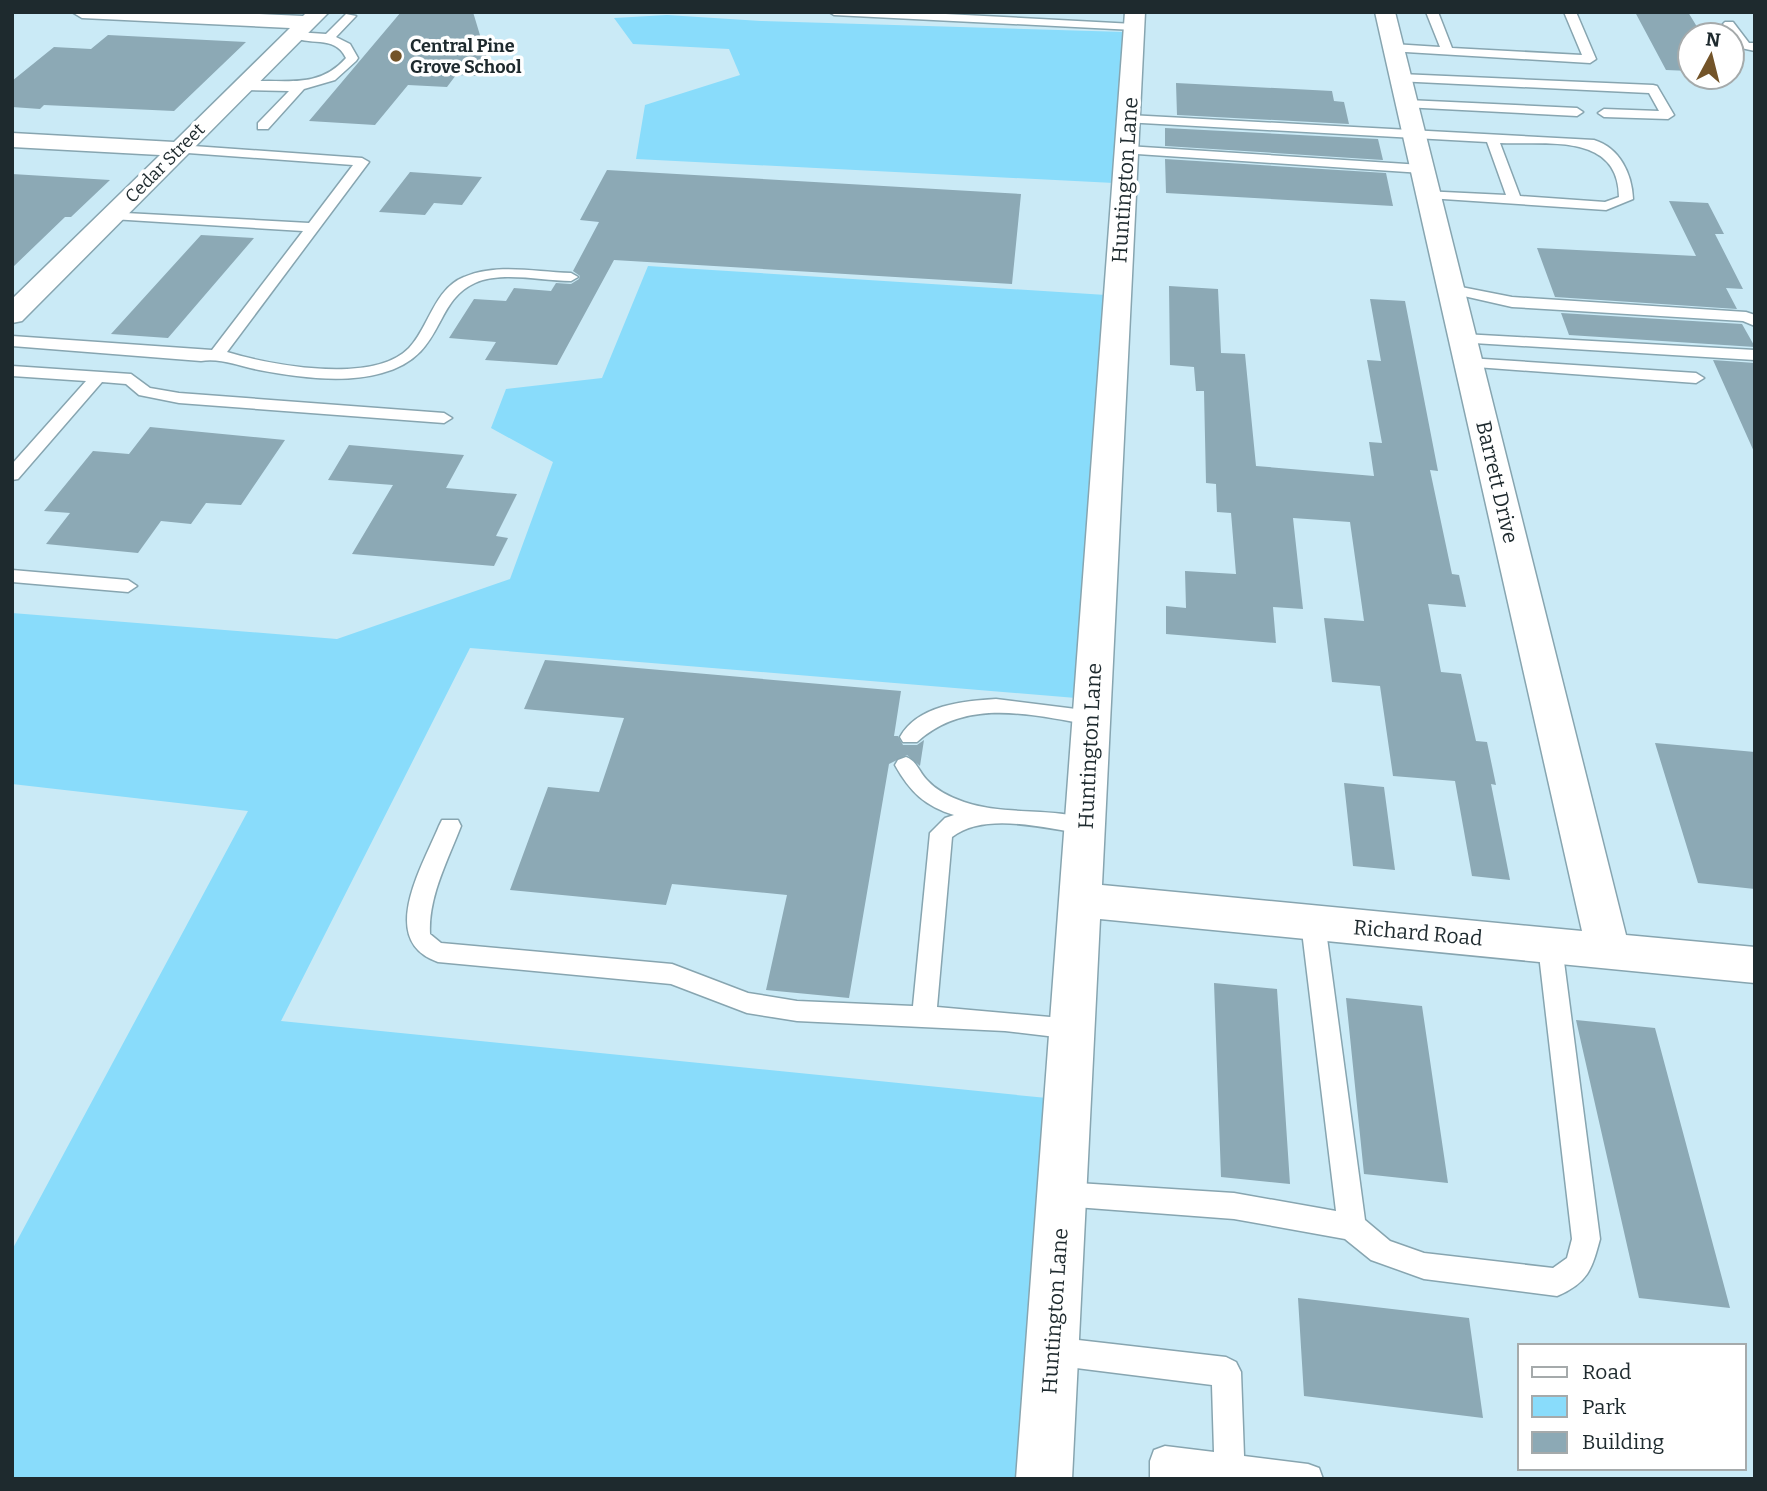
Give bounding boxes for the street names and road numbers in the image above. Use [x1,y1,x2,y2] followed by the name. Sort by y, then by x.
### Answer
[1106,96,1144,264] street label: Huntington Lane
[121,118,210,207] street label: Cedar Street
[1470,418,1524,546] street label: Barrett Drive
[1073,662,1107,830] street label: Huntington Lane
[1352,914,1484,952] street label: Richard Road
[1036,1227,1074,1395] street label: Huntington Lane

